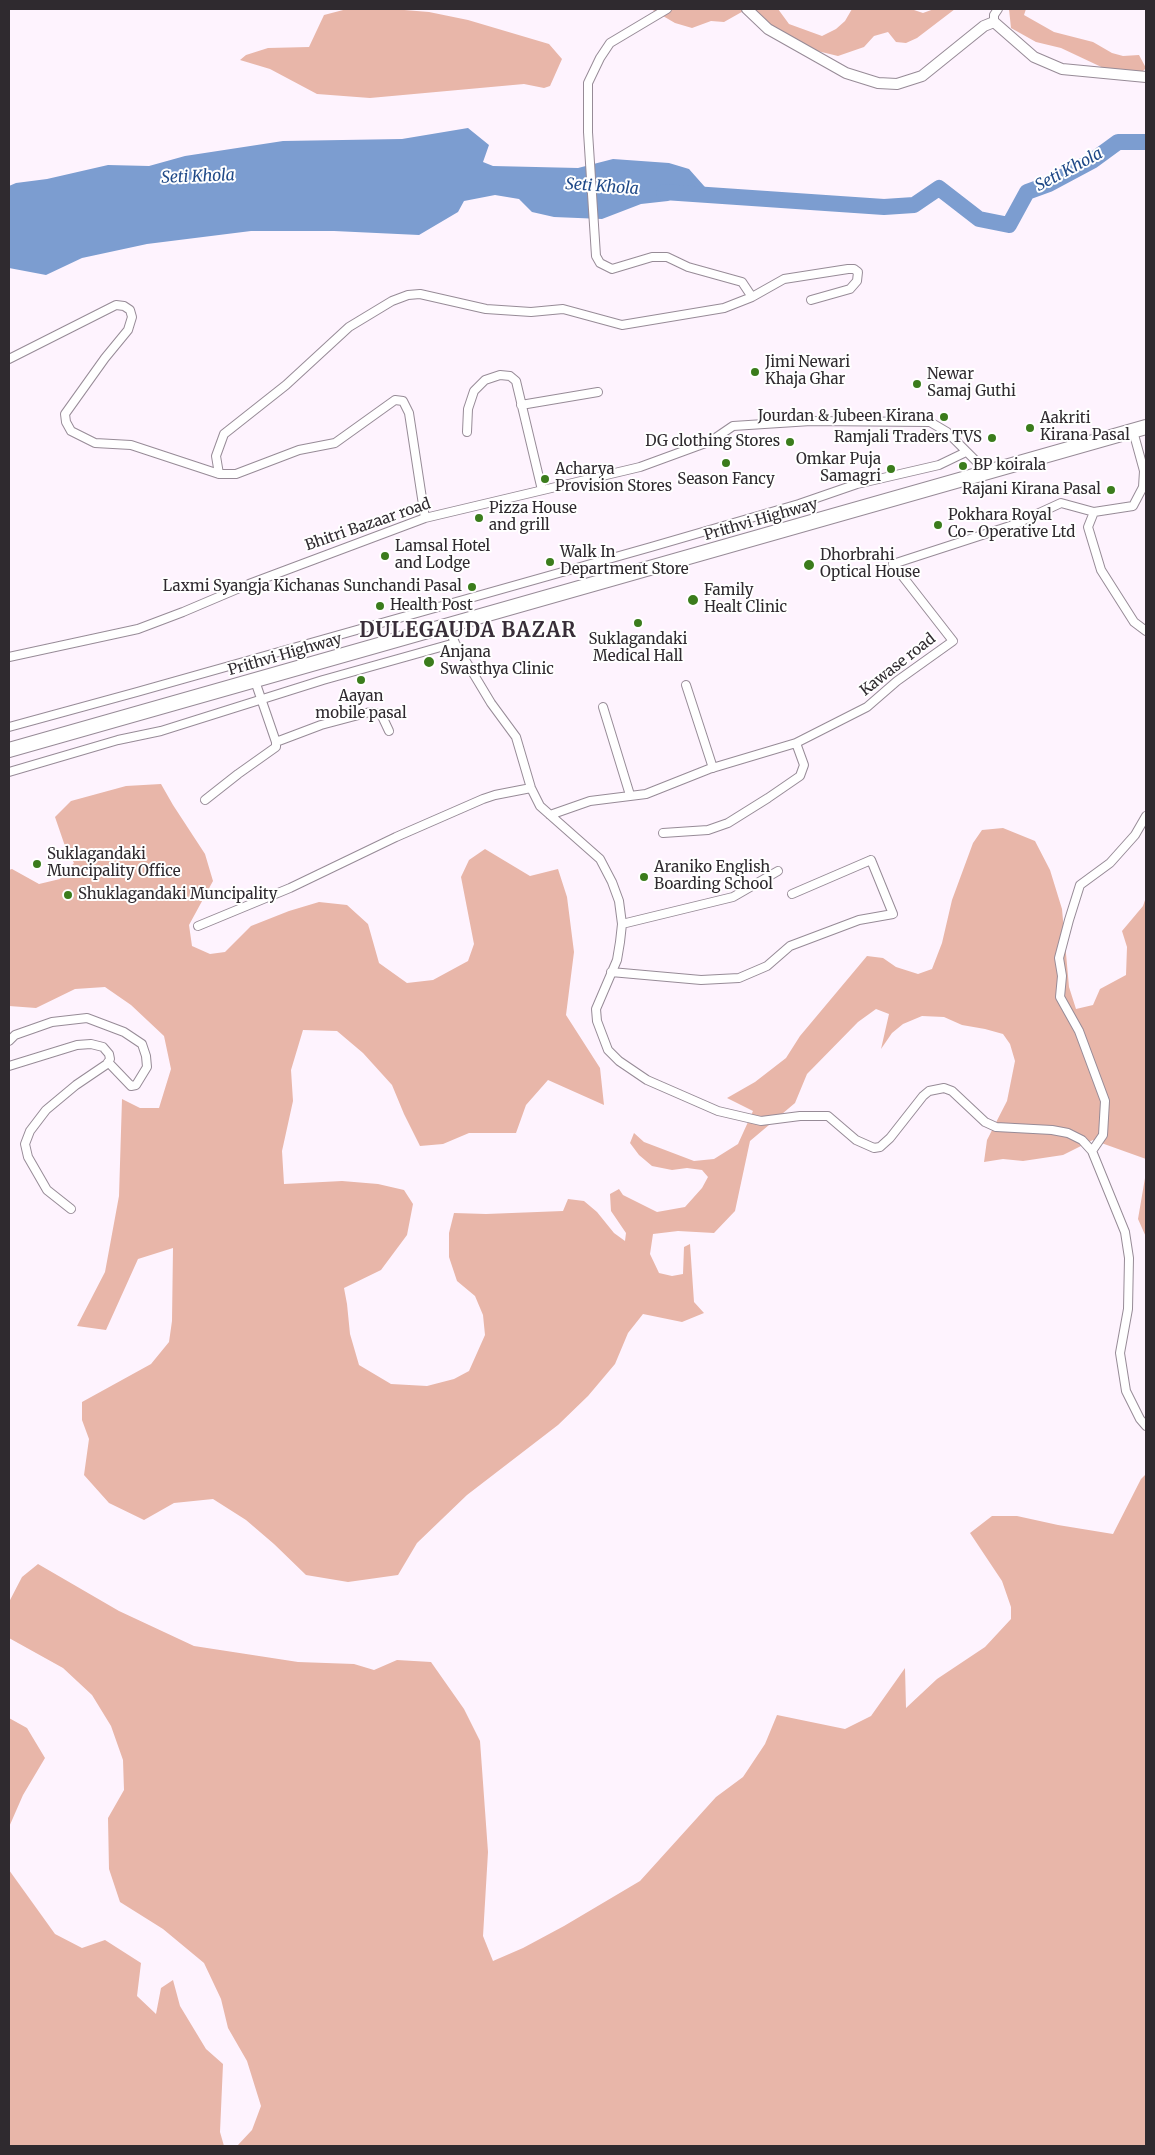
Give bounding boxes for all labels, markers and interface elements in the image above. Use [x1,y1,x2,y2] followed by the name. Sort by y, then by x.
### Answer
[1032,144,1106,196] water label: Seti Khola
[161,166,235,188] water label: Seti Khola
[565,175,639,199] water label: Seti Khola
[765,354,850,389] place label: Jimi Newari Khaja Ghar
[749,366,761,378] marker: Jimi Newari Khaja Ghar
[927,366,1016,401] place label: Newar Samaj Guthi
[911,378,923,390] marker: Newar Samaj Guthi
[758,408,934,426] place label: Jourdan & Jubeen Kirana
[1040,410,1130,445] place label: Aakriti Kirana Pasal
[938,411,950,423] marker: Jourdan & Jubeen Kirana
[1024,422,1036,434] marker: Aakriti Kirana Pasal
[834,429,982,447] place label: Ramjali Traders TVS
[986,432,998,444] marker: Ramjali Traders TVS
[645,433,780,451] place label: DG clothing Stores
[784,436,796,448] marker: DG clothing Stores
[796,451,881,486] place label: Omkar Puja Samagri
[720,457,732,469] marker: Season Fancy
[973,457,1046,475] place label: BP koirala
[957,460,969,472] marker: BP koirala
[555,461,672,496] place label: Acharya Provision Stores
[885,463,897,475] marker: Omkar Puja Samagri
[677,471,775,489] place label: Season Fancy
[539,473,551,485] marker: Acharya Provision Stores
[962,481,1101,499] place label: Rajani Kirana Pasal
[1105,484,1117,496] marker: Rajani Kirana Pasal
[303,495,433,555] street label: Bhitri Bazaar road
[702,495,820,545] street label: Prithvi Highway
[489,500,577,535] place label: Pizza House and grill
[948,507,1075,542] place label: Pokhara Royal Co- Operative Ltd
[473,512,485,524] marker: Pizza House and grill
[932,519,944,531] marker: Pokhara Royal Co- Operative Ltd
[395,538,490,573] place label: Lamsal Hotel and Lodge
[560,544,689,579] place label: Walk In Department Store
[820,547,920,582] place label: Dhorbrahi Optical House
[379,550,391,562] marker: Lamsal Hotel and Lodge
[544,556,556,568] marker: Walk In Department Store
[802,558,816,572] marker: Dhorbrahi Optical House
[163,578,462,596] place label: Laxmi Syangja Kichanas Sunchandi Pasal
[466,581,478,593] marker: Laxmi Syangja Kichanas Sunchandi Pasal
[704,582,787,617] place label: Family Healt Clinic
[686,593,700,607] marker: Family Healt Clinic
[390,597,473,615] place label: Health Post
[374,600,386,612] marker: Health Post
[632,617,644,629] marker: Suklagandaki Medical Hall
[357,619,579,643] district label: DULEGAUDA BAZAR
[226,630,344,680] street label: Prithvi Highway
[857,630,939,700] street label: Kawase road
[589,631,687,666] place label: Suklagandaki Medical Hall
[440,644,554,679] place label: Anjana Swasthya Clinic
[422,655,436,669] marker: Anjana Swasthya Clinic
[355,674,367,686] marker: Aayan mobile pasal
[315,688,407,723] place label: Aayan mobile pasal
[47,846,181,881] place label: Suklagandaki Muncipality Office
[31,858,43,870] marker: Suklagandaki Muncipality Office
[654,859,773,894] place label: Araniko English Boarding School
[638,871,650,883] marker: Araniko English Boarding School
[78,886,278,904] place label: Shuklagandaki Muncipality
[62,889,74,901] marker: Shuklagandaki Muncipality

